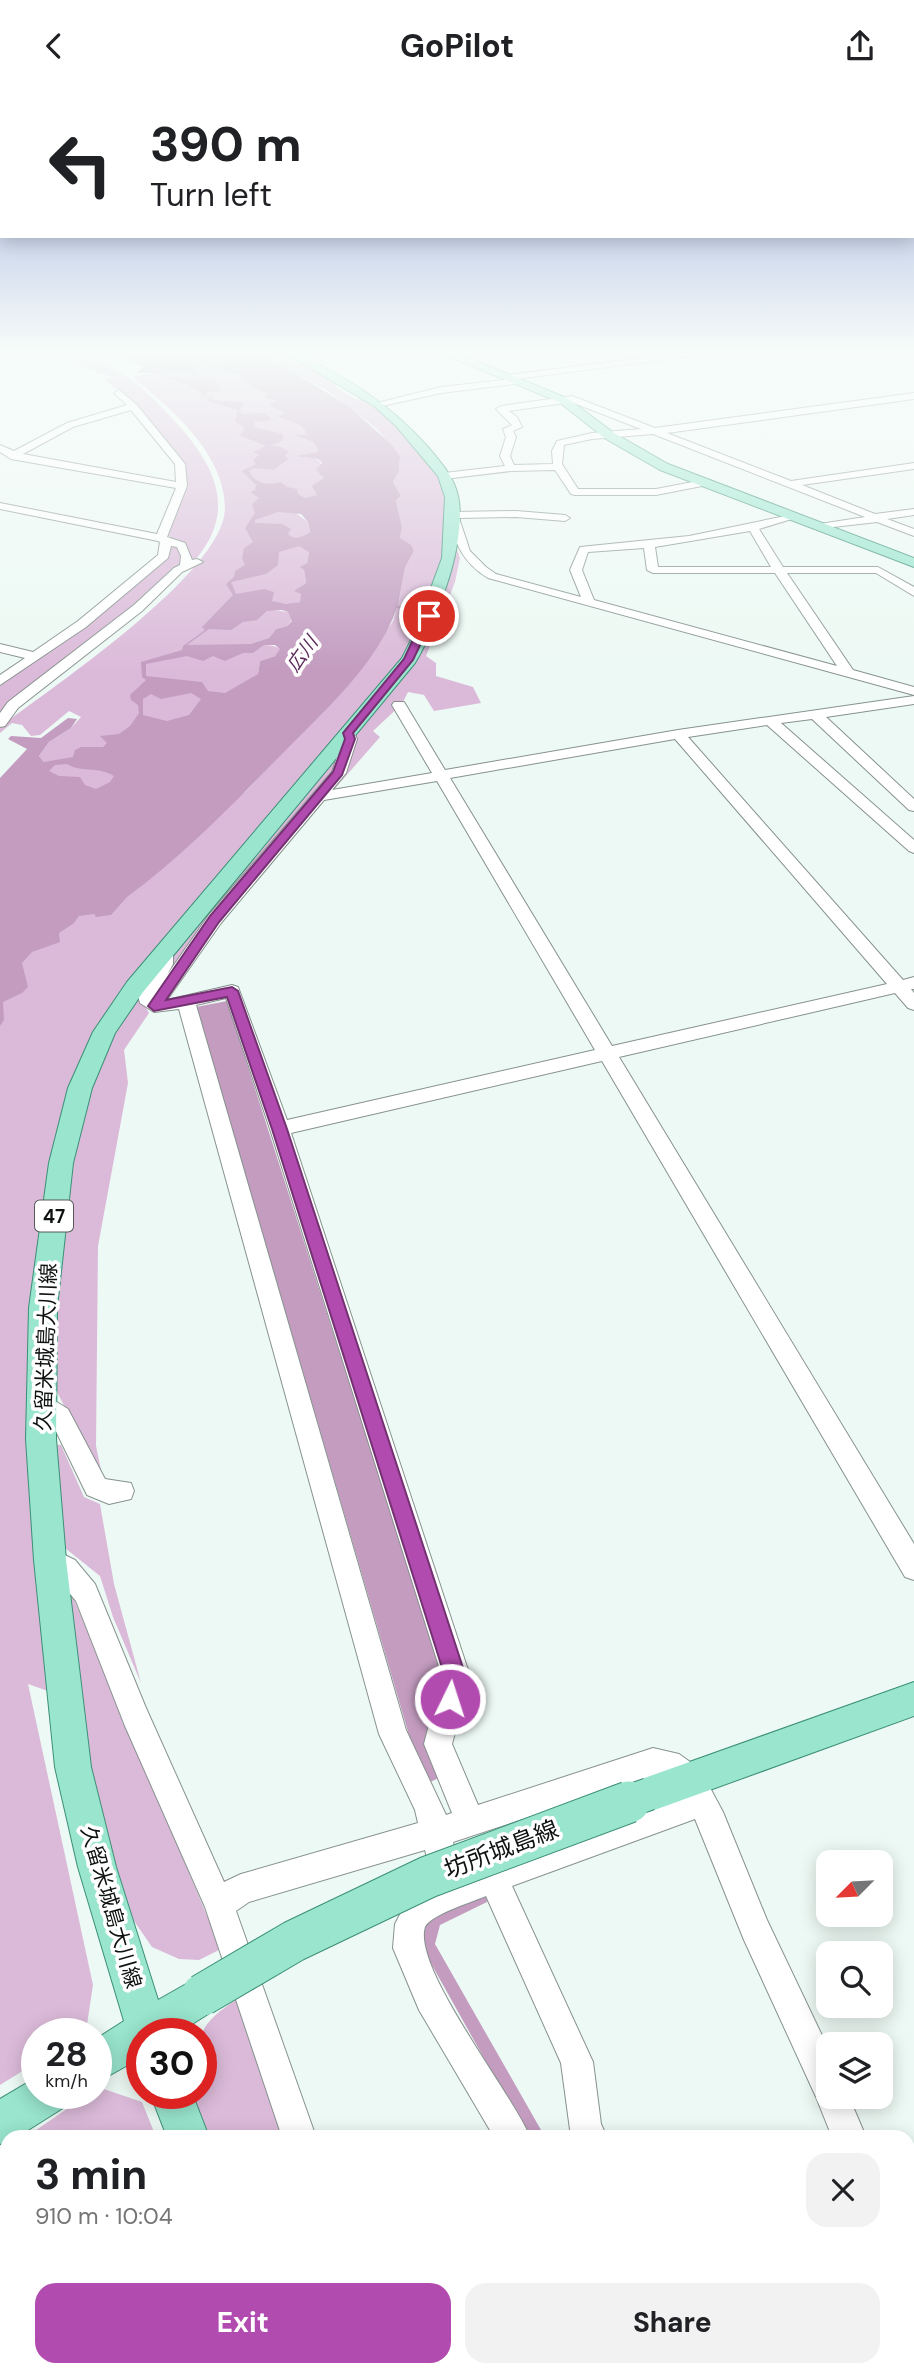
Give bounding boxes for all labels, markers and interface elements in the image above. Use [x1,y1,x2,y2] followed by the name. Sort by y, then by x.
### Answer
[400,25,514,67] text: GoPilot
[35,27,73,65] icon: back
[841,27,879,65] icon: share
[150,112,302,176] text: 390 m
[35,119,126,210] icon: left
[150,174,272,216] text: Turn left
[399,586,459,646] pin
[410,597,448,635] icon: arrive
[281,630,324,677] water label: 広川
[35,1201,73,1231] road number: 47
[29,1263,63,1431] street label: 久留米城島大川線
[413,1662,487,1736] position arrow
[439,1813,563,1885] street label: 坊所城島線
[74,1822,148,1992] street label: 久留米城島大川線
[816,1850,892,1927] north arrow
[816,1850,893,2109] map controls
[816,1941,893,2018] button: search
[126,2018,217,2109] speed limit sign: 30
[45,2031,88,2077] text: 28
[816,2032,893,2109] button: layers
[45,2069,88,2093] text: km/h
[35,2147,147,2202] text: 3 min
[806,2153,880,2227] button: close
[35,2201,173,2231] text: 910 m · 10:04
[35,2283,451,2363] button: Exit
[465,2283,880,2363] button: Share

